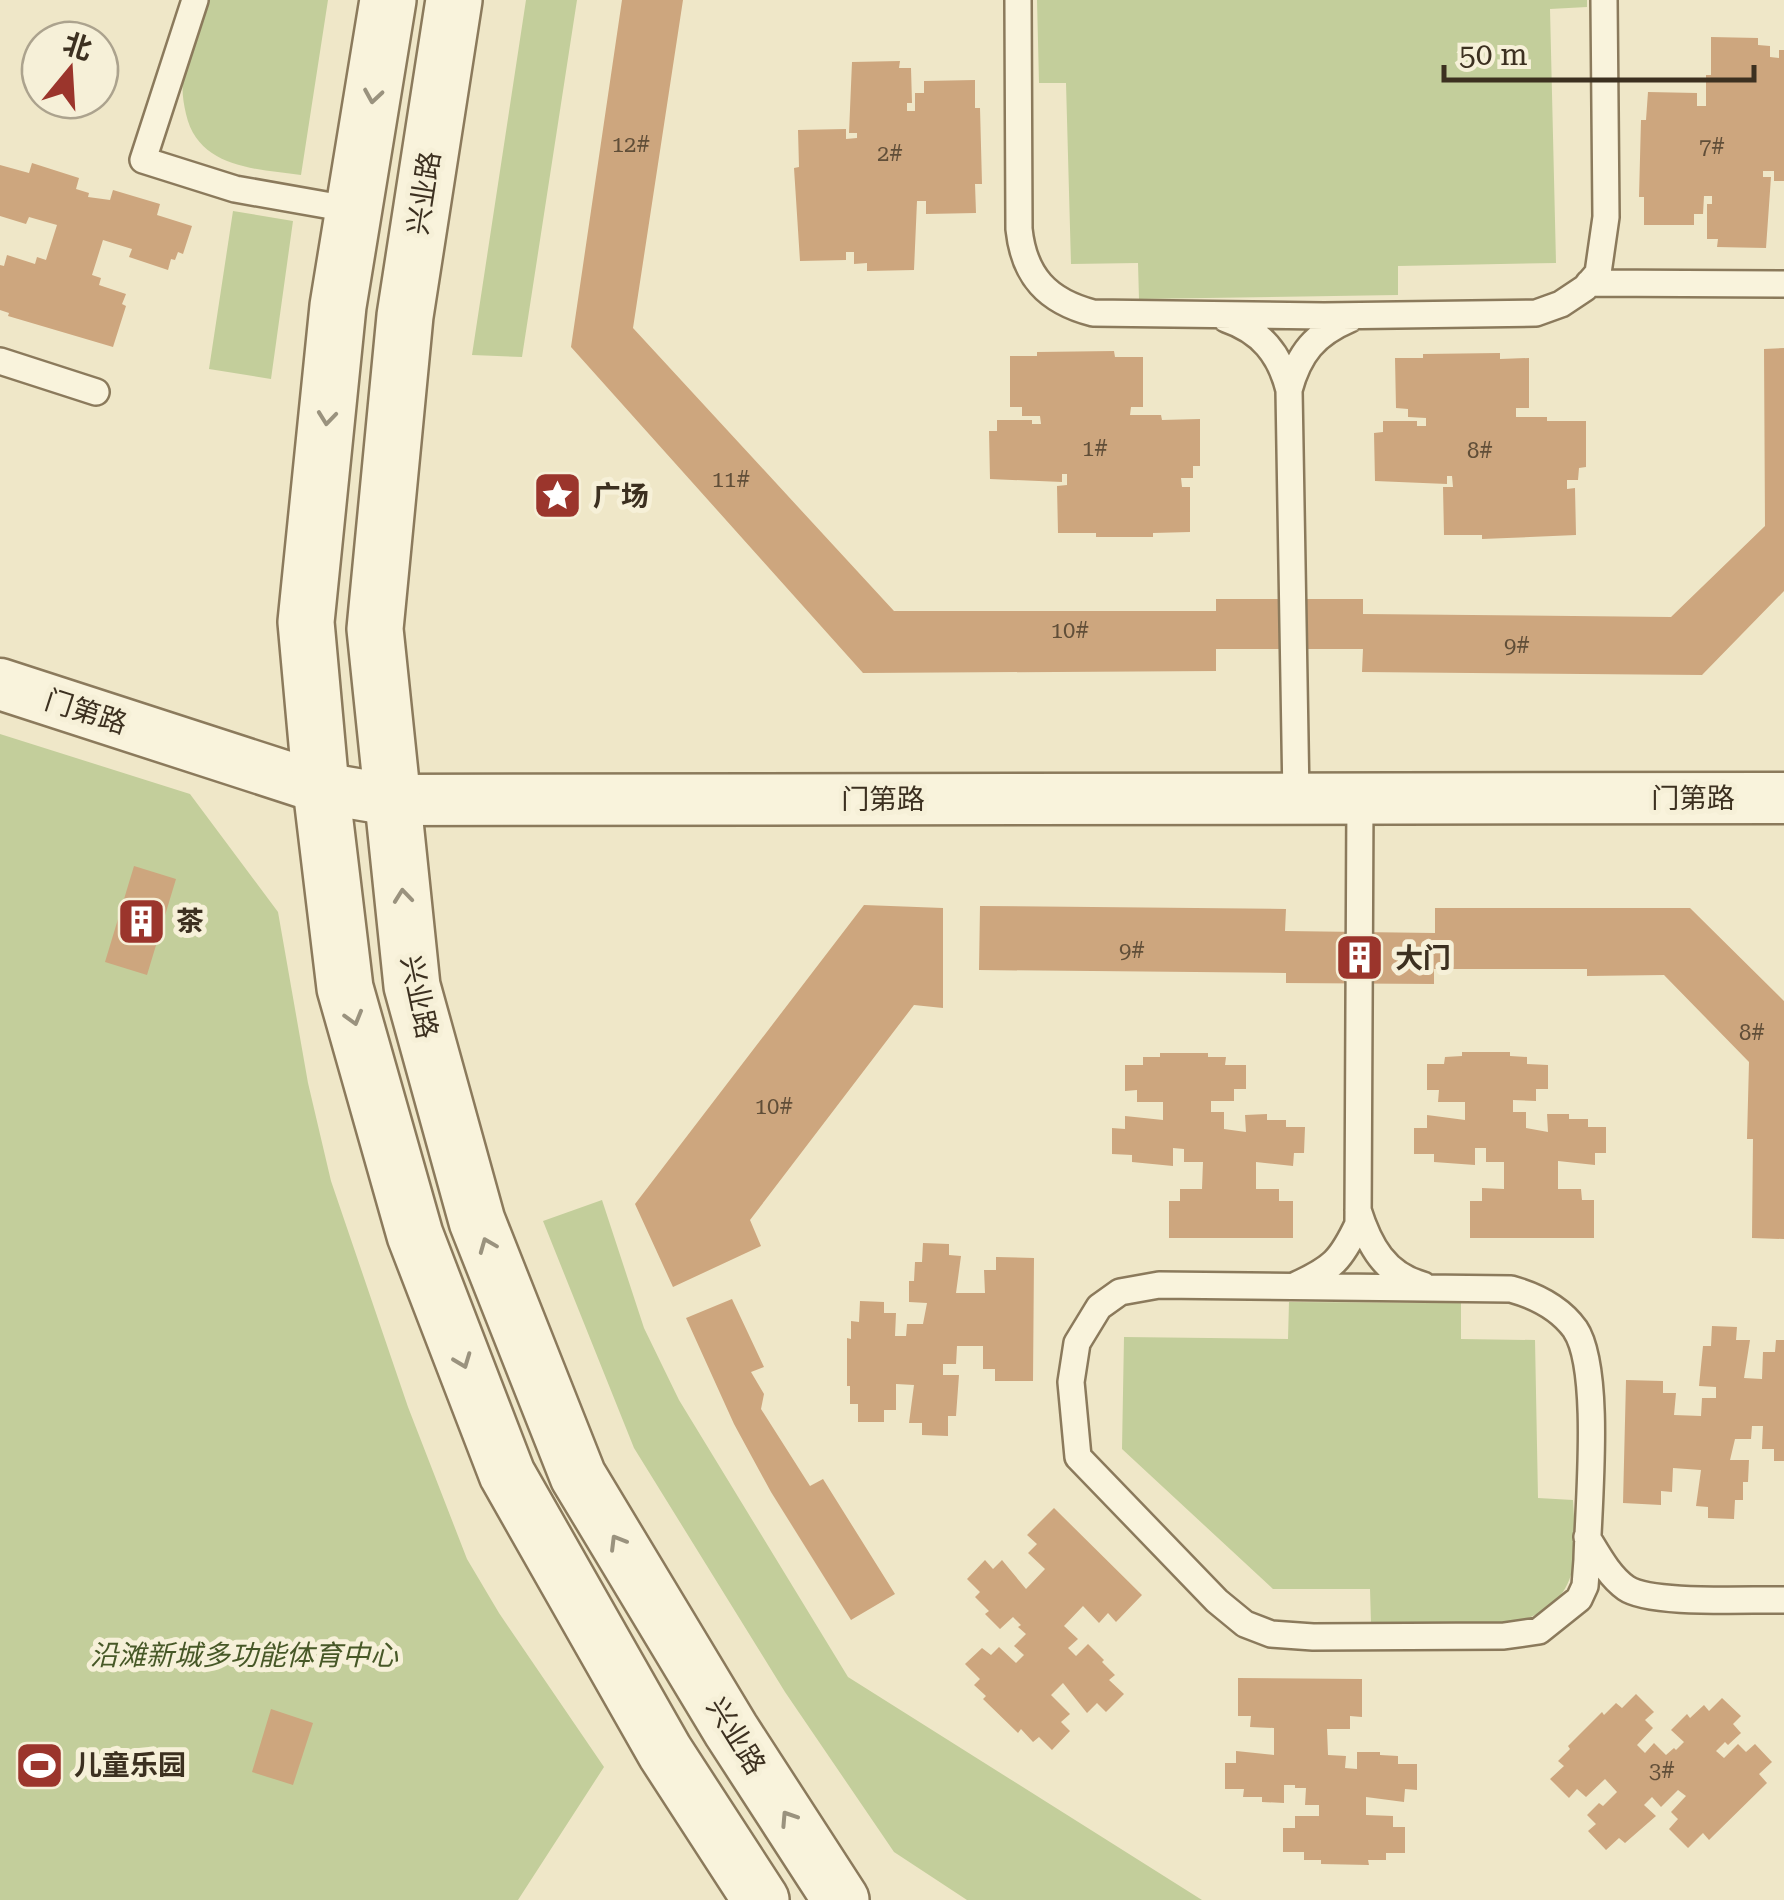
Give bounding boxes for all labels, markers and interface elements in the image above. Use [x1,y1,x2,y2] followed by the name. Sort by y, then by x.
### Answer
[20,20,120,120] north arrow
[1444,20,1754,82] scale bar
[59,27,96,67] text: 北
[1459,37,1528,72] text: 50 m
[363,88,384,105] one-way arrow
[612,132,650,157] house number: 12#
[1699,134,1725,159] house number: 7#
[877,141,903,166] house number: 2#
[401,149,447,237] street label: 兴业路
[316,410,338,426] one-way arrow
[1082,436,1108,461] house number: 1#
[1467,438,1493,463] house number: 8#
[712,467,750,492] house number: 11#
[532,470,584,522] place icon: 广场
[593,480,649,513] place label: 广场
[1051,618,1089,643] house number: 10#
[1504,633,1530,658] house number: 9#
[41,683,131,741] street label: 门第路
[1651,782,1735,815] street label: 门第路
[841,783,925,816] street label: 门第路
[392,888,414,904] one-way arrow
[115,895,167,947] building icon: 茶
[176,905,204,938] place label: 茶
[1334,932,1386,984] building icon: 大门
[1119,938,1145,963] house number: 9#
[1395,942,1451,975] place label: 大门
[394,952,444,1042] street label: 兴业路
[342,1009,363,1026] one-way arrow
[1739,1020,1765,1045] house number: 8#
[755,1094,793,1119] house number: 10#
[478,1238,498,1255] one-way arrow
[452,1351,472,1369] one-way arrow
[610,1535,629,1553] one-way arrow
[90,1639,399,1672] park label: 沿滩新城多功能体育中心
[700,1692,772,1780] street label: 兴业路
[13,1739,65,1791] sports icon: 儿童乐园
[74,1749,186,1782] place label: 儿童乐园
[1649,1758,1675,1783] house number: 3#
[782,1811,801,1829] one-way arrow

